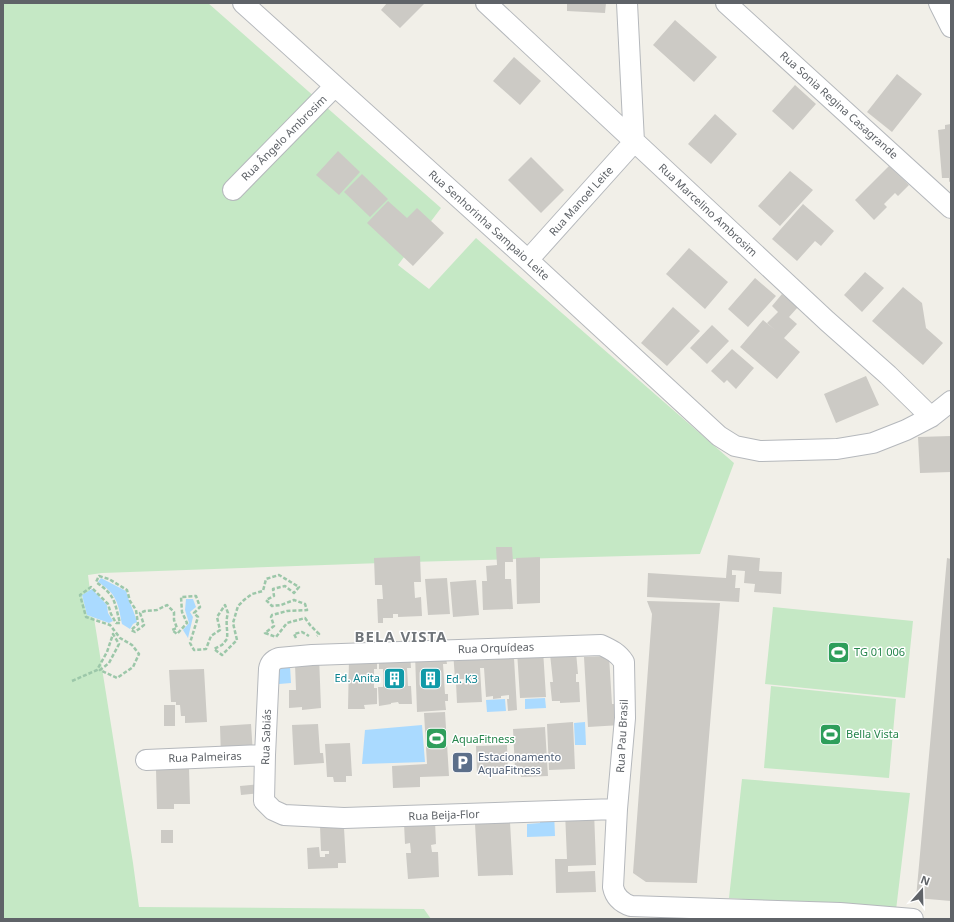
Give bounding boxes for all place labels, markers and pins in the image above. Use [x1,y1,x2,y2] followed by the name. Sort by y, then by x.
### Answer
[826,639,852,665] sports icon: TG 01 006
[854,644,905,659] place label: TG 01 006
[382,665,408,691] building icon: Ed. Anita
[417,666,443,692] building icon: Ed. K3
[335,670,380,685] place label: Ed. Anita
[446,671,478,686] place label: Ed. K3
[817,721,843,747] sports icon: Bella Vista
[423,726,449,752] sports icon: AquaFitness
[846,726,899,741] place label: Bella Vista
[452,731,515,746] place label: AquaFitness
[478,749,562,777] place label: Estacionamento AquaFitness
[449,750,475,776] parking icon: Estacionamento AquaFitness

